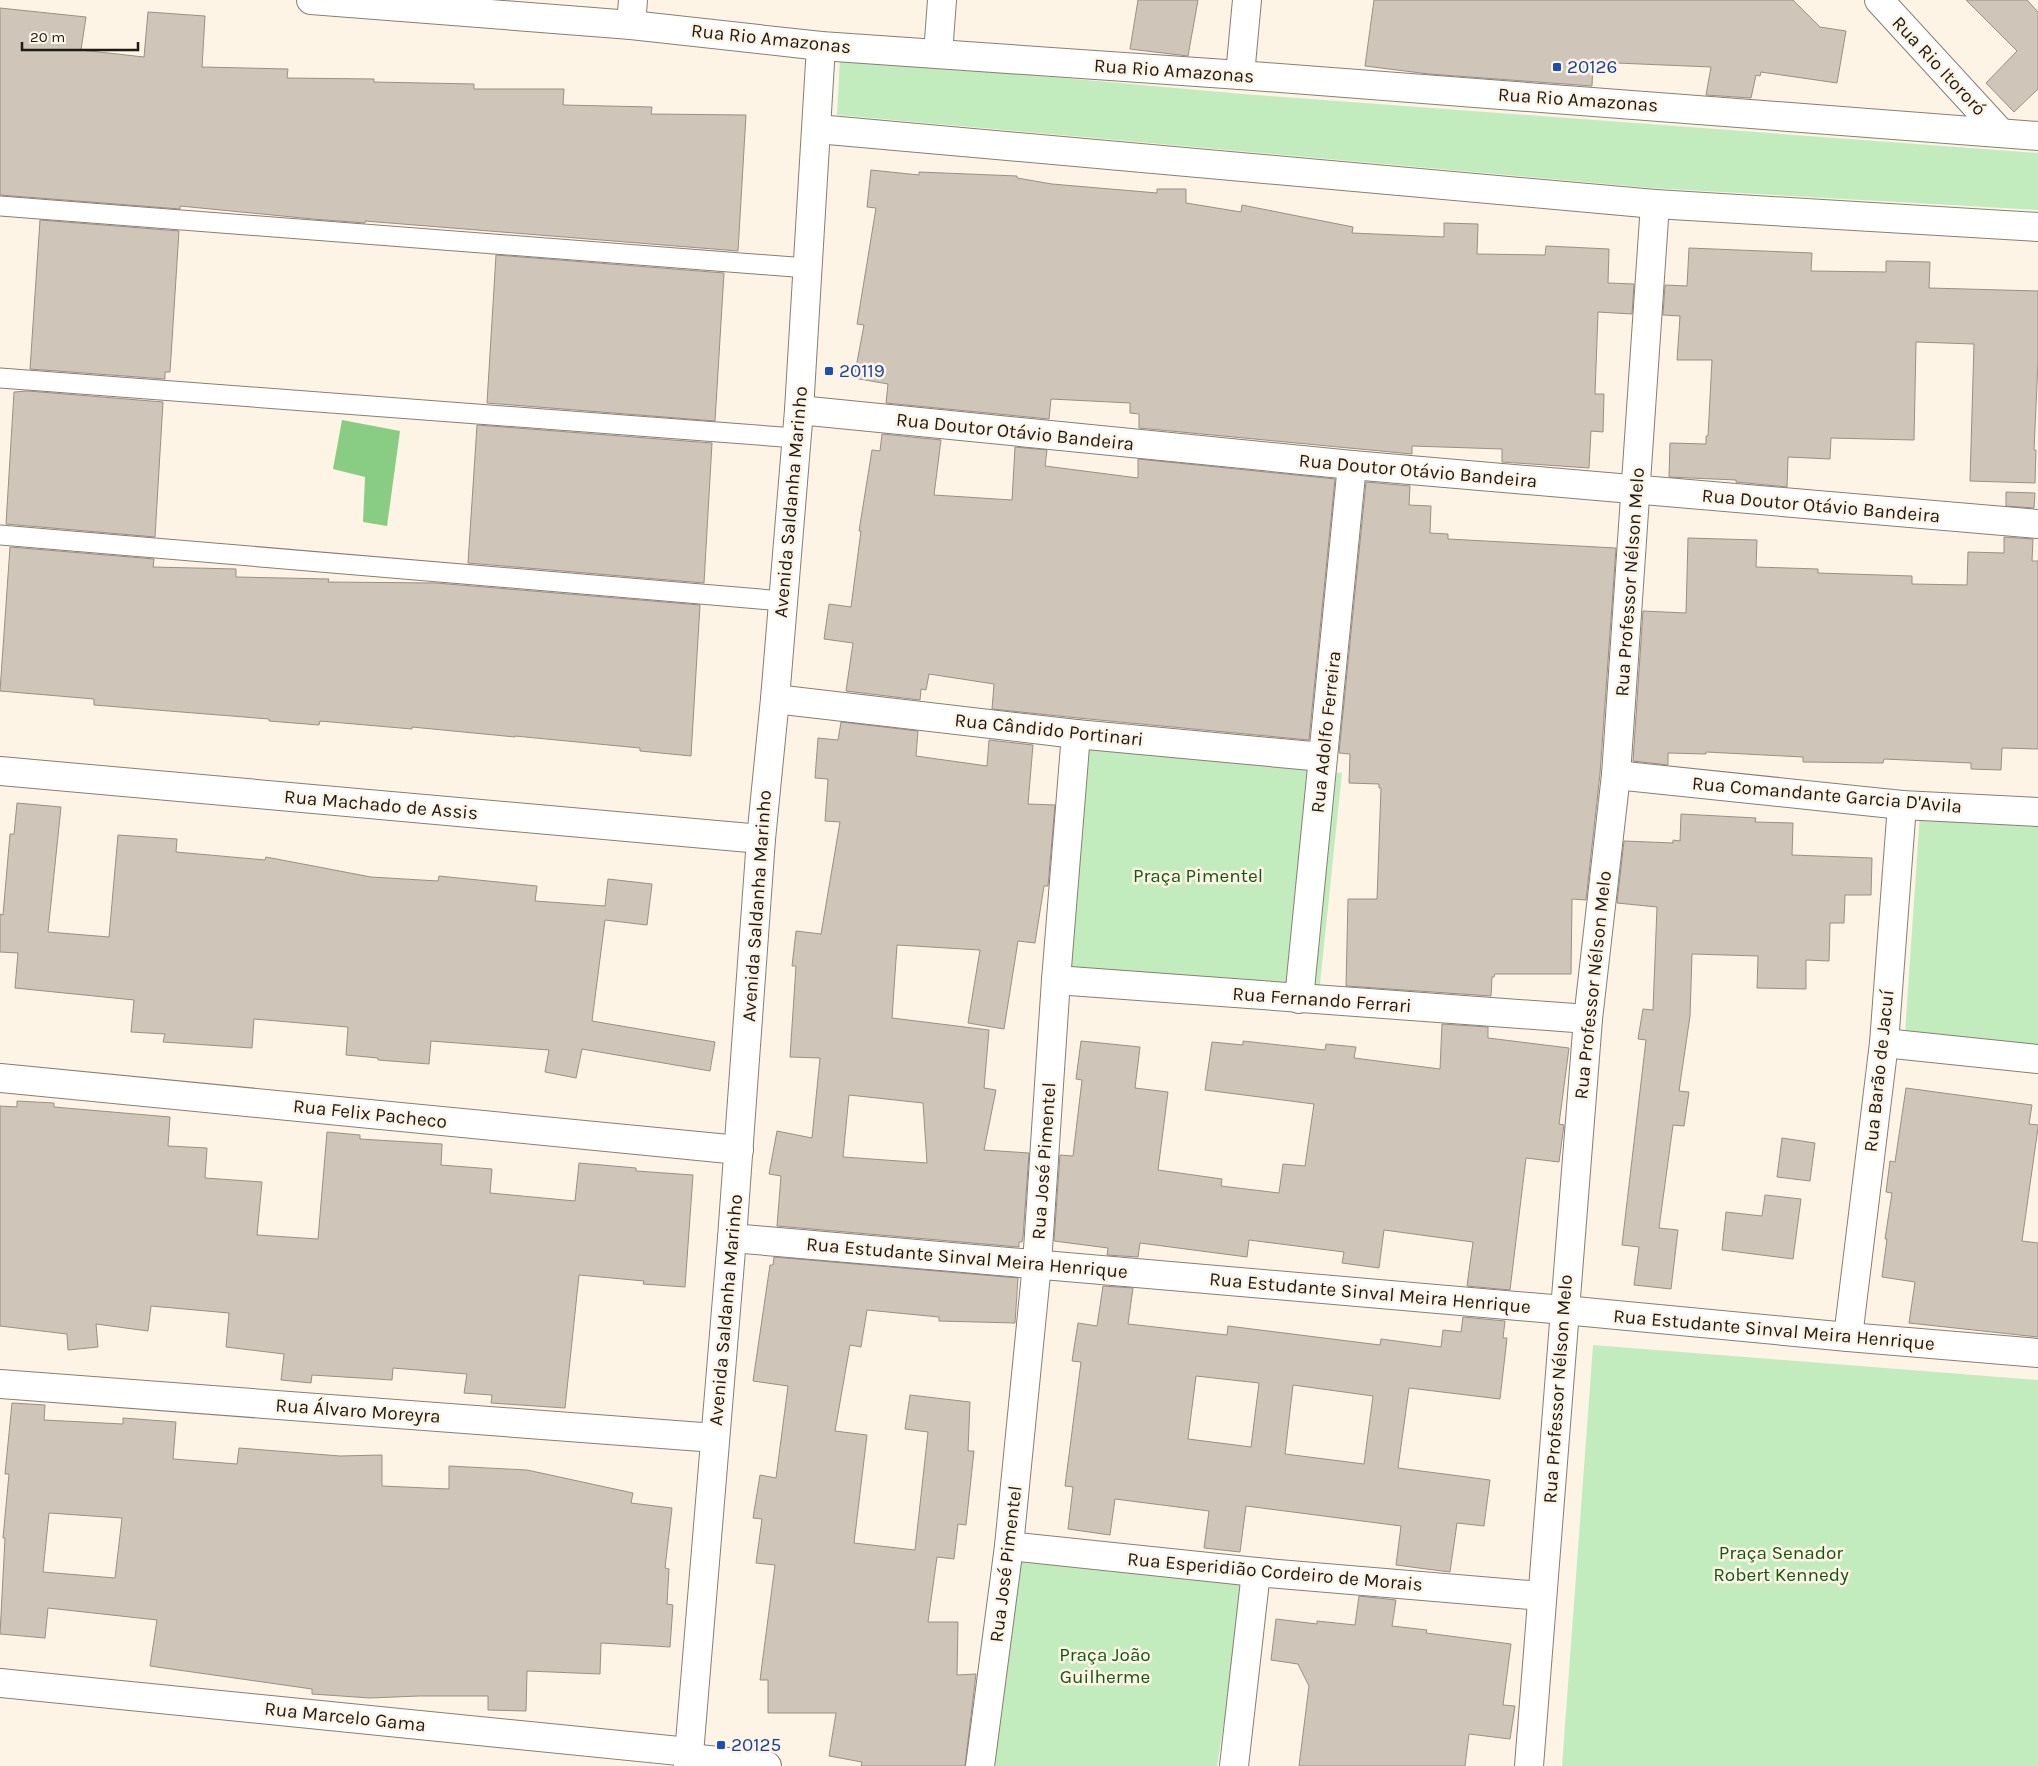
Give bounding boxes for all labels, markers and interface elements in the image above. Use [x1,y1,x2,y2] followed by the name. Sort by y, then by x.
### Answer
[1887,12,1991,120] street label: Rua Rio Itororó
[22,20,139,52] scale bar
[690,20,852,58] street label: Rua Rio Amazonas
[30,28,65,46] text: 20 m
[1093,54,1255,88] street label: Rua Rio Amazonas
[1567,56,1617,78] place label: 20126
[1551,61,1563,73] marker: 20126
[1497,83,1659,117] street label: Rua Rio Amazonas
[839,360,885,382] place label: 20119
[823,365,835,377] marker: 20119
[770,385,812,619] street label: Avenida Saldanha Marinho
[895,409,1135,455] street label: Rua Doutor Otávio Bandeira
[1298,450,1538,492] street label: Rua Doutor Otávio Bandeira
[1611,467,1649,697] street label: Rua Professor Nélson Melo
[1701,485,1941,527] street label: Rua Doutor Otávio Bandeira
[1307,650,1345,814] street label: Rua Adolfo Ferreira
[953,709,1145,751] street label: Rua Cândido Portinari
[1691,772,1963,818] street label: Rua Comandante Garcia D'Avila
[283,786,479,824] street label: Rua Machado de Assis
[738,789,776,1023] street label: Avenida Saldanha Marinho
[1133,865,1263,887] park label: Praça Pimentel
[1570,870,1616,1100] street label: Rua Professor Nélson Melo
[1232,983,1412,1017] street label: Rua Fernando Ferrari
[1860,988,1899,1153] street label: Rua Barão de Jacuí
[1028,1082,1060,1240] street label: Rua José Pimentel
[292,1095,448,1133] street label: Rua Felix Pacheco
[705,1193,747,1427] street label: Avenida Saldanha Marinho
[805,1233,1129,1283] street label: Rua Estudante Sinval Meira Henrique
[1208,1268,1532,1318] street label: Rua Estudante Sinval Meira Henrique
[1539,1274,1577,1504] street label: Rua Professor Nélson Melo
[1612,1305,1936,1355] street label: Rua Estudante Sinval Meira Henrique
[275,1393,441,1428] street label: Rua Álvaro Moreyra
[985,1484,1027,1644] street label: Rua José Pimentel
[1713,1542,1849,1586] park label: Praça Senador Robert Kennedy
[1126,1548,1424,1596] street label: Rua Esperidião Cordeiro de Morais
[1059,1644,1151,1688] park label: Praça João Guilherme
[263,1698,427,1736] street label: Rua Marcelo Gama
[731,1734,781,1756] place label: 20125
[715,1739,727,1751] marker: 20125

